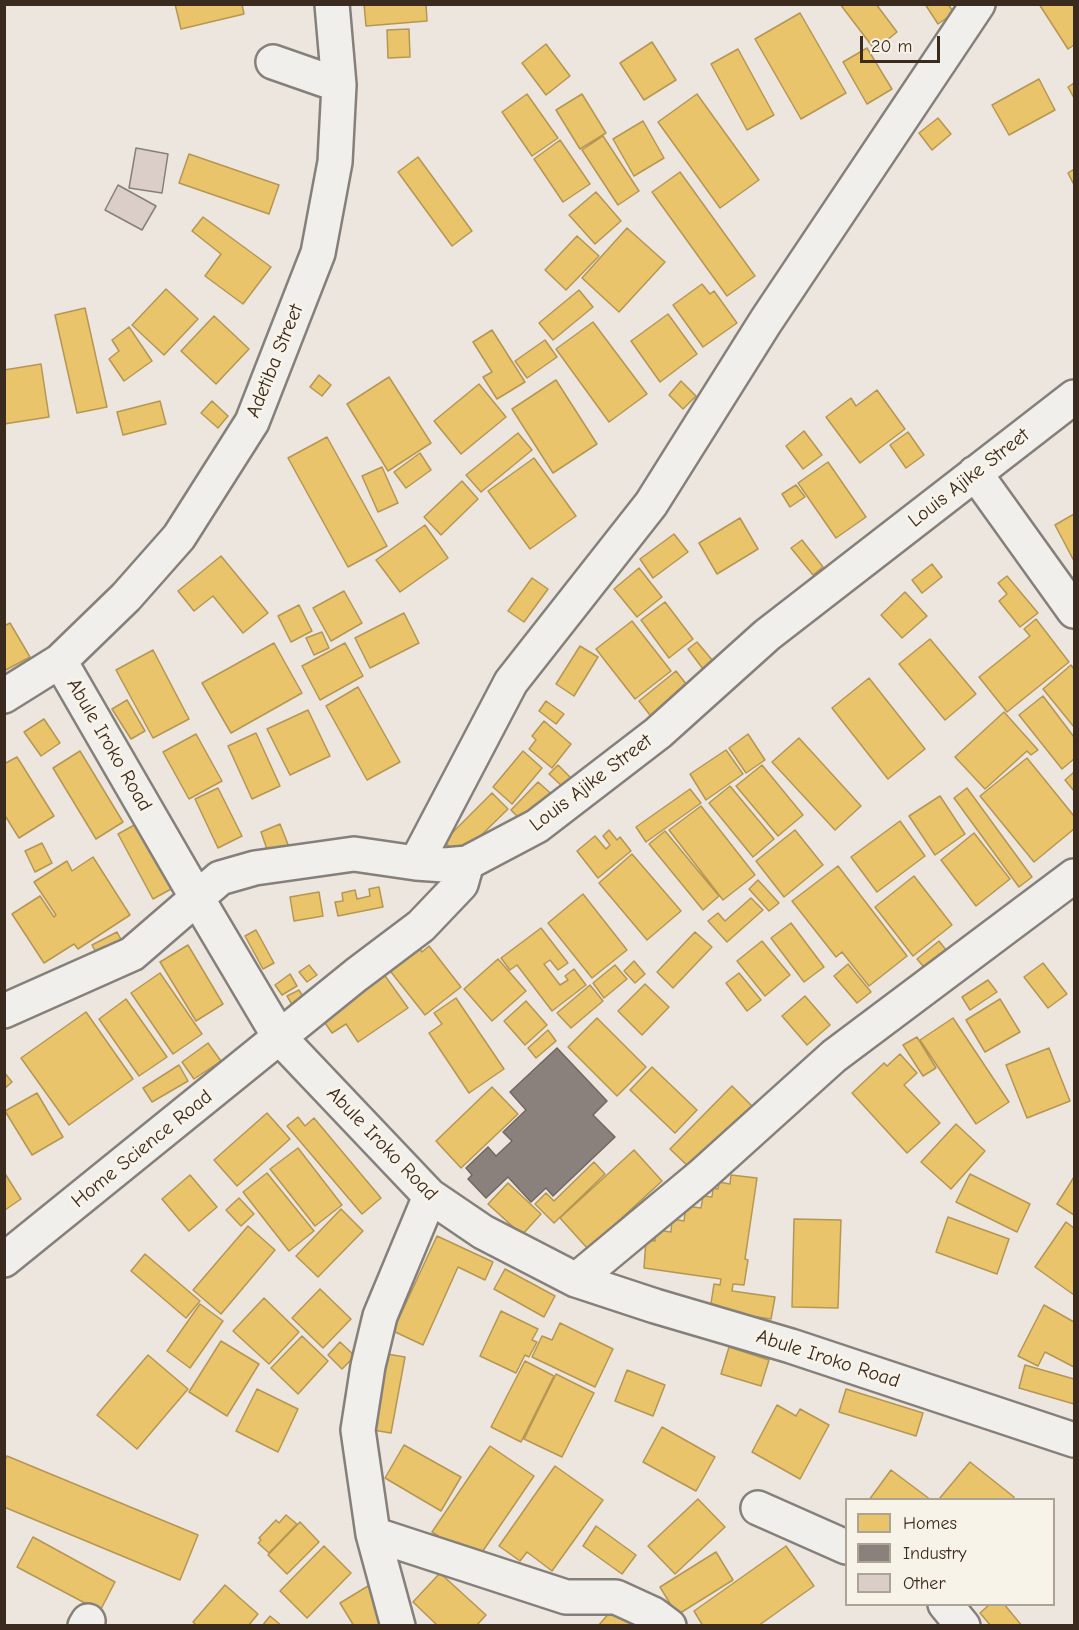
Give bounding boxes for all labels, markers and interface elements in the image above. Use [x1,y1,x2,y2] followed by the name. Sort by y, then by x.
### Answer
[863,24,942,62] scale bar
[871,36,912,57] text: 20 m
[241,301,309,421] street label: Adetiba Street
[904,423,1034,533] street label: Louis Ajike Street
[61,674,157,816] street label: Abule Iroko Road
[525,729,657,837] street label: Louis Ajike Street
[321,1082,443,1206] street label: Abule Iroko Road
[67,1085,217,1213] street label: Home Science Road
[753,1325,903,1393] street label: Abule Iroko Road
[845,1498,1055,1606] legend
[903,1513,957,1534] text: Homes
[903,1543,967,1564] text: Industry
[903,1573,946,1594] text: Other

